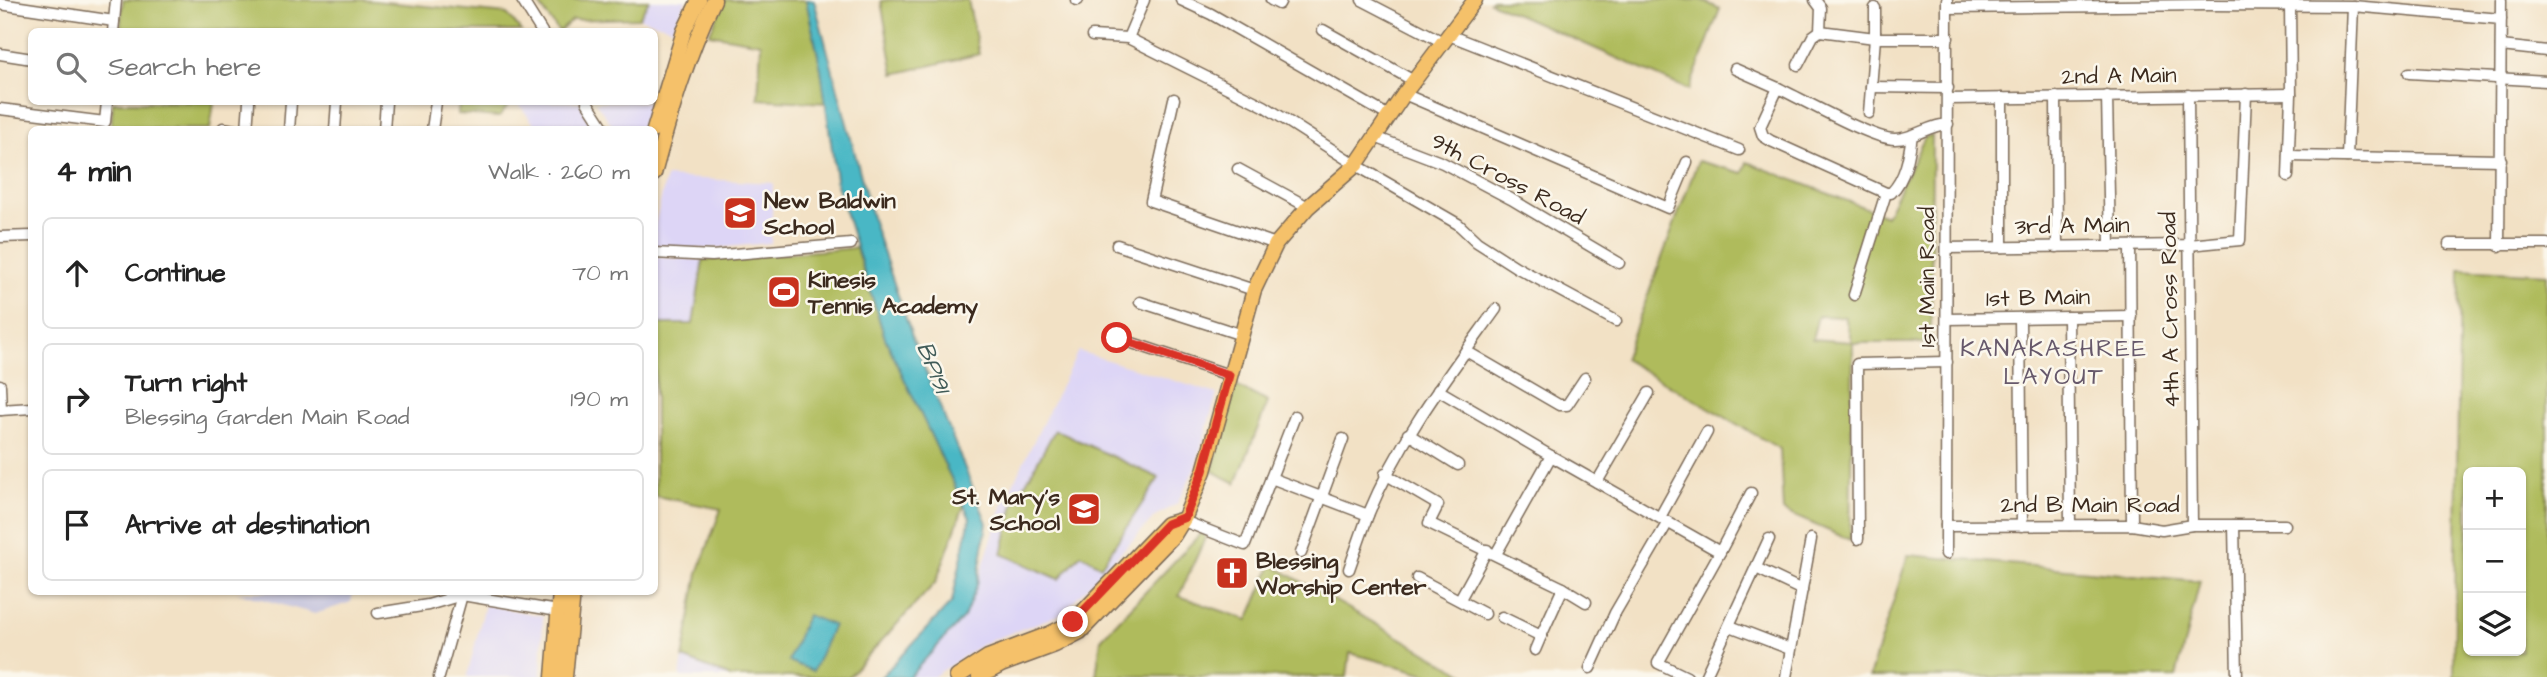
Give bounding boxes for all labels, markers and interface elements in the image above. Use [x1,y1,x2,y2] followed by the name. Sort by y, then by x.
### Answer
[28,28,658,105] search box
[52,48,90,86] icon: search
[108,49,261,85] text: Search here
[2061,59,2177,93] street label: 2nd A Main
[1425,125,1590,233] street label: 9th Cross Road
[56,151,131,193] text: 4 min
[488,156,630,188] text: Walk · 260 m
[763,185,896,243] place label: New Baldwin School
[721,194,759,232] school or university icon: New Baldwin School
[1911,206,1943,347] street label: 1st Main Road
[2014,209,2130,243] street label: 3rd A Main
[2152,211,2188,409] street label: 4th A Cross Road
[58,254,96,292] icon: ahead
[125,255,226,291] text: Continue
[572,257,628,289] text: 70 m
[807,264,978,324] place label: Kinesis Tennis Academy
[765,273,803,311] sports icon: Kinesis Tennis Academy
[1986,281,2090,315] street label: 1st B Main
[1101,322,1132,353] route start
[1960,332,2148,394] district label: KANAKASHREE LAYOUT
[908,337,960,401] water label: BP191
[125,365,247,401] text: Turn right
[58,380,96,418] icon: right
[570,383,628,415] text: 190 m
[125,401,410,433] text: Blessing Garden Main Road
[2463,467,2526,656] map controls
[2463,467,2526,530] button: +
[951,481,1060,539] place label: St. Mary's School
[2001,489,2180,521] street label: 2nd B Main Road
[1065,490,1103,528] school or university icon: St. Mary's School
[58,506,96,544] icon: arrive
[125,507,370,543] text: Arrive at destination
[2463,530,2526,593] button: −
[1255,545,1427,603] place label: Blessing Worship Center
[1213,554,1251,592] church icon: Blessing Worship Center
[2463,593,2526,656] button: layers
[1057,606,1088,637] route end

